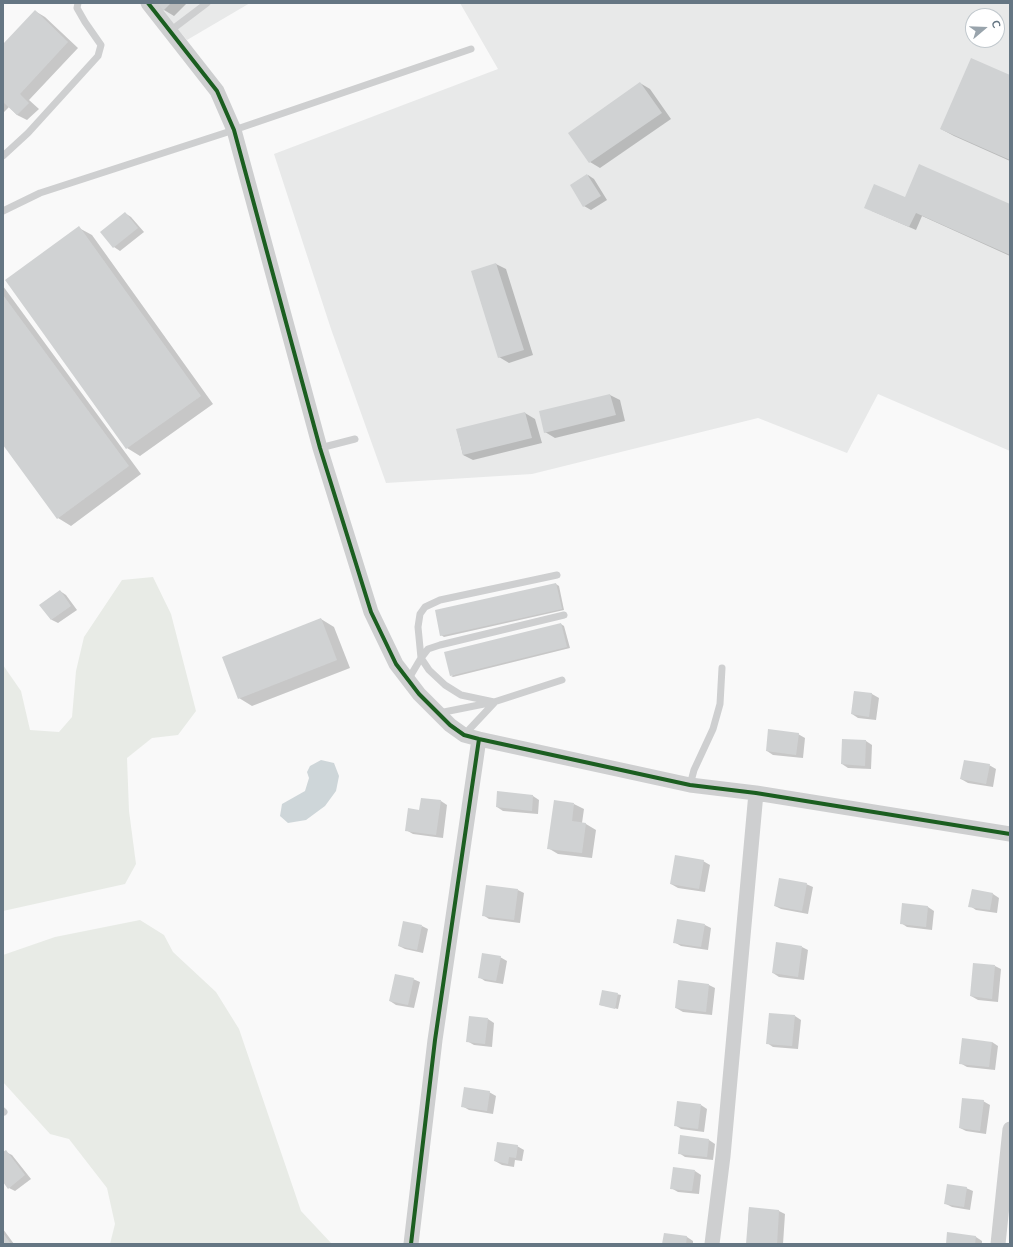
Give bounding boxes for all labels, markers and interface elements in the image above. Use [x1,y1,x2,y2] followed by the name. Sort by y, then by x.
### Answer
[965,8,1005,48] north arrow
[988,18,1004,30] text: С

